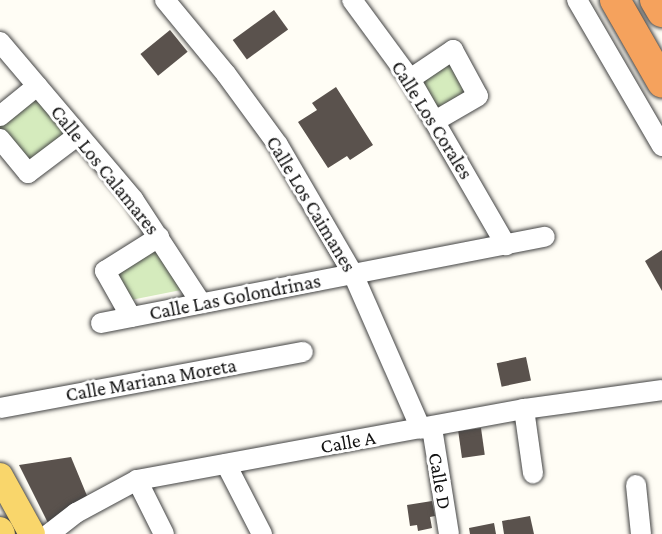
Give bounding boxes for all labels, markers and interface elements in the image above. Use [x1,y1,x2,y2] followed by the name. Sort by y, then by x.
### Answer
[386,56,478,184] street label: Calle Los Corales
[45,100,165,240] street label: Calle Los Calamares
[261,132,361,276] street label: Calle Los Caimanes
[147,269,323,325] street label: Calle Las Golondrinas
[64,353,238,407] street label: Calle Mariana Moreta
[319,425,377,459] street label: Calle A
[423,451,457,511] street label: Calle D

